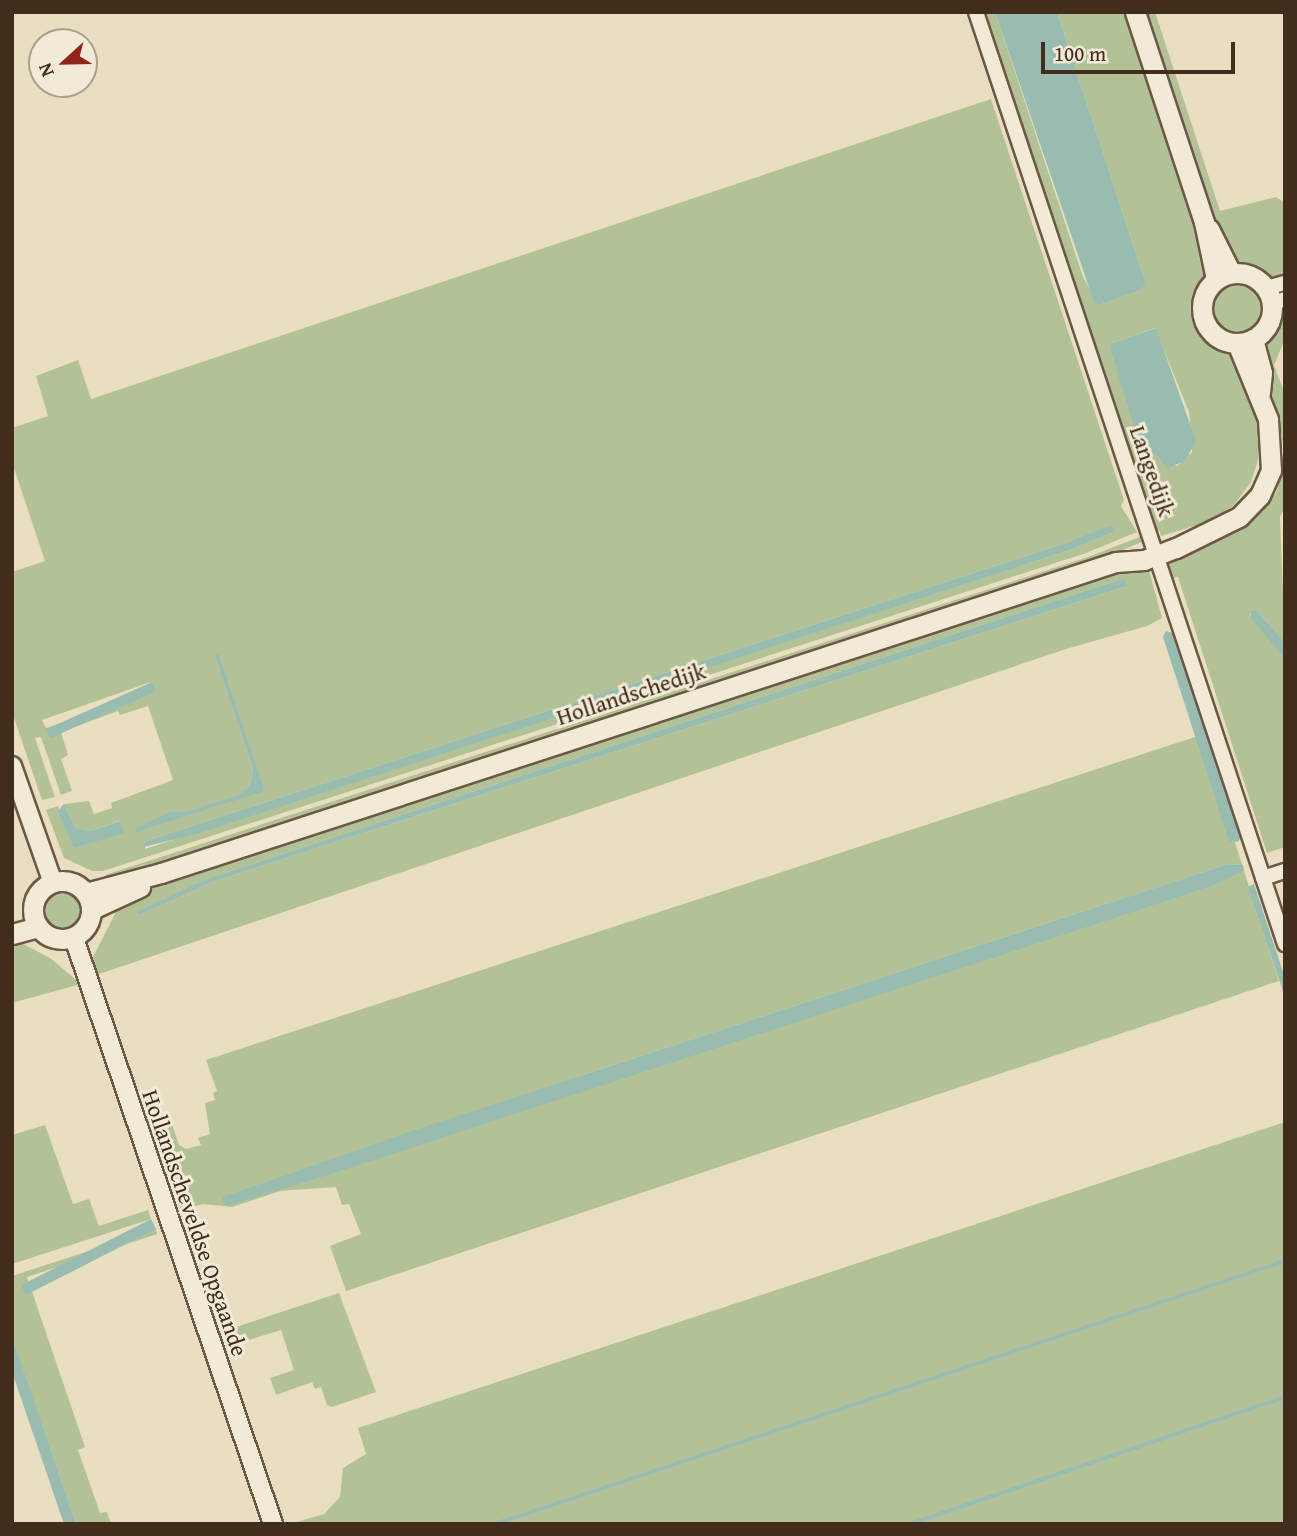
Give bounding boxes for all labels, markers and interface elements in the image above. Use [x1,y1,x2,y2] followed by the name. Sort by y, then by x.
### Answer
[28,28,98,98] north arrow
[1045,28,1239,72] scale bar
[1054,38,1106,69] text: 100 m
[30,59,61,81] text: N
[1124,422,1180,520] street label: Langedijk
[553,657,709,731] street label: Hollandschedijk
[136,1086,254,1360] street label: Hollandscheveldse Opgaande

